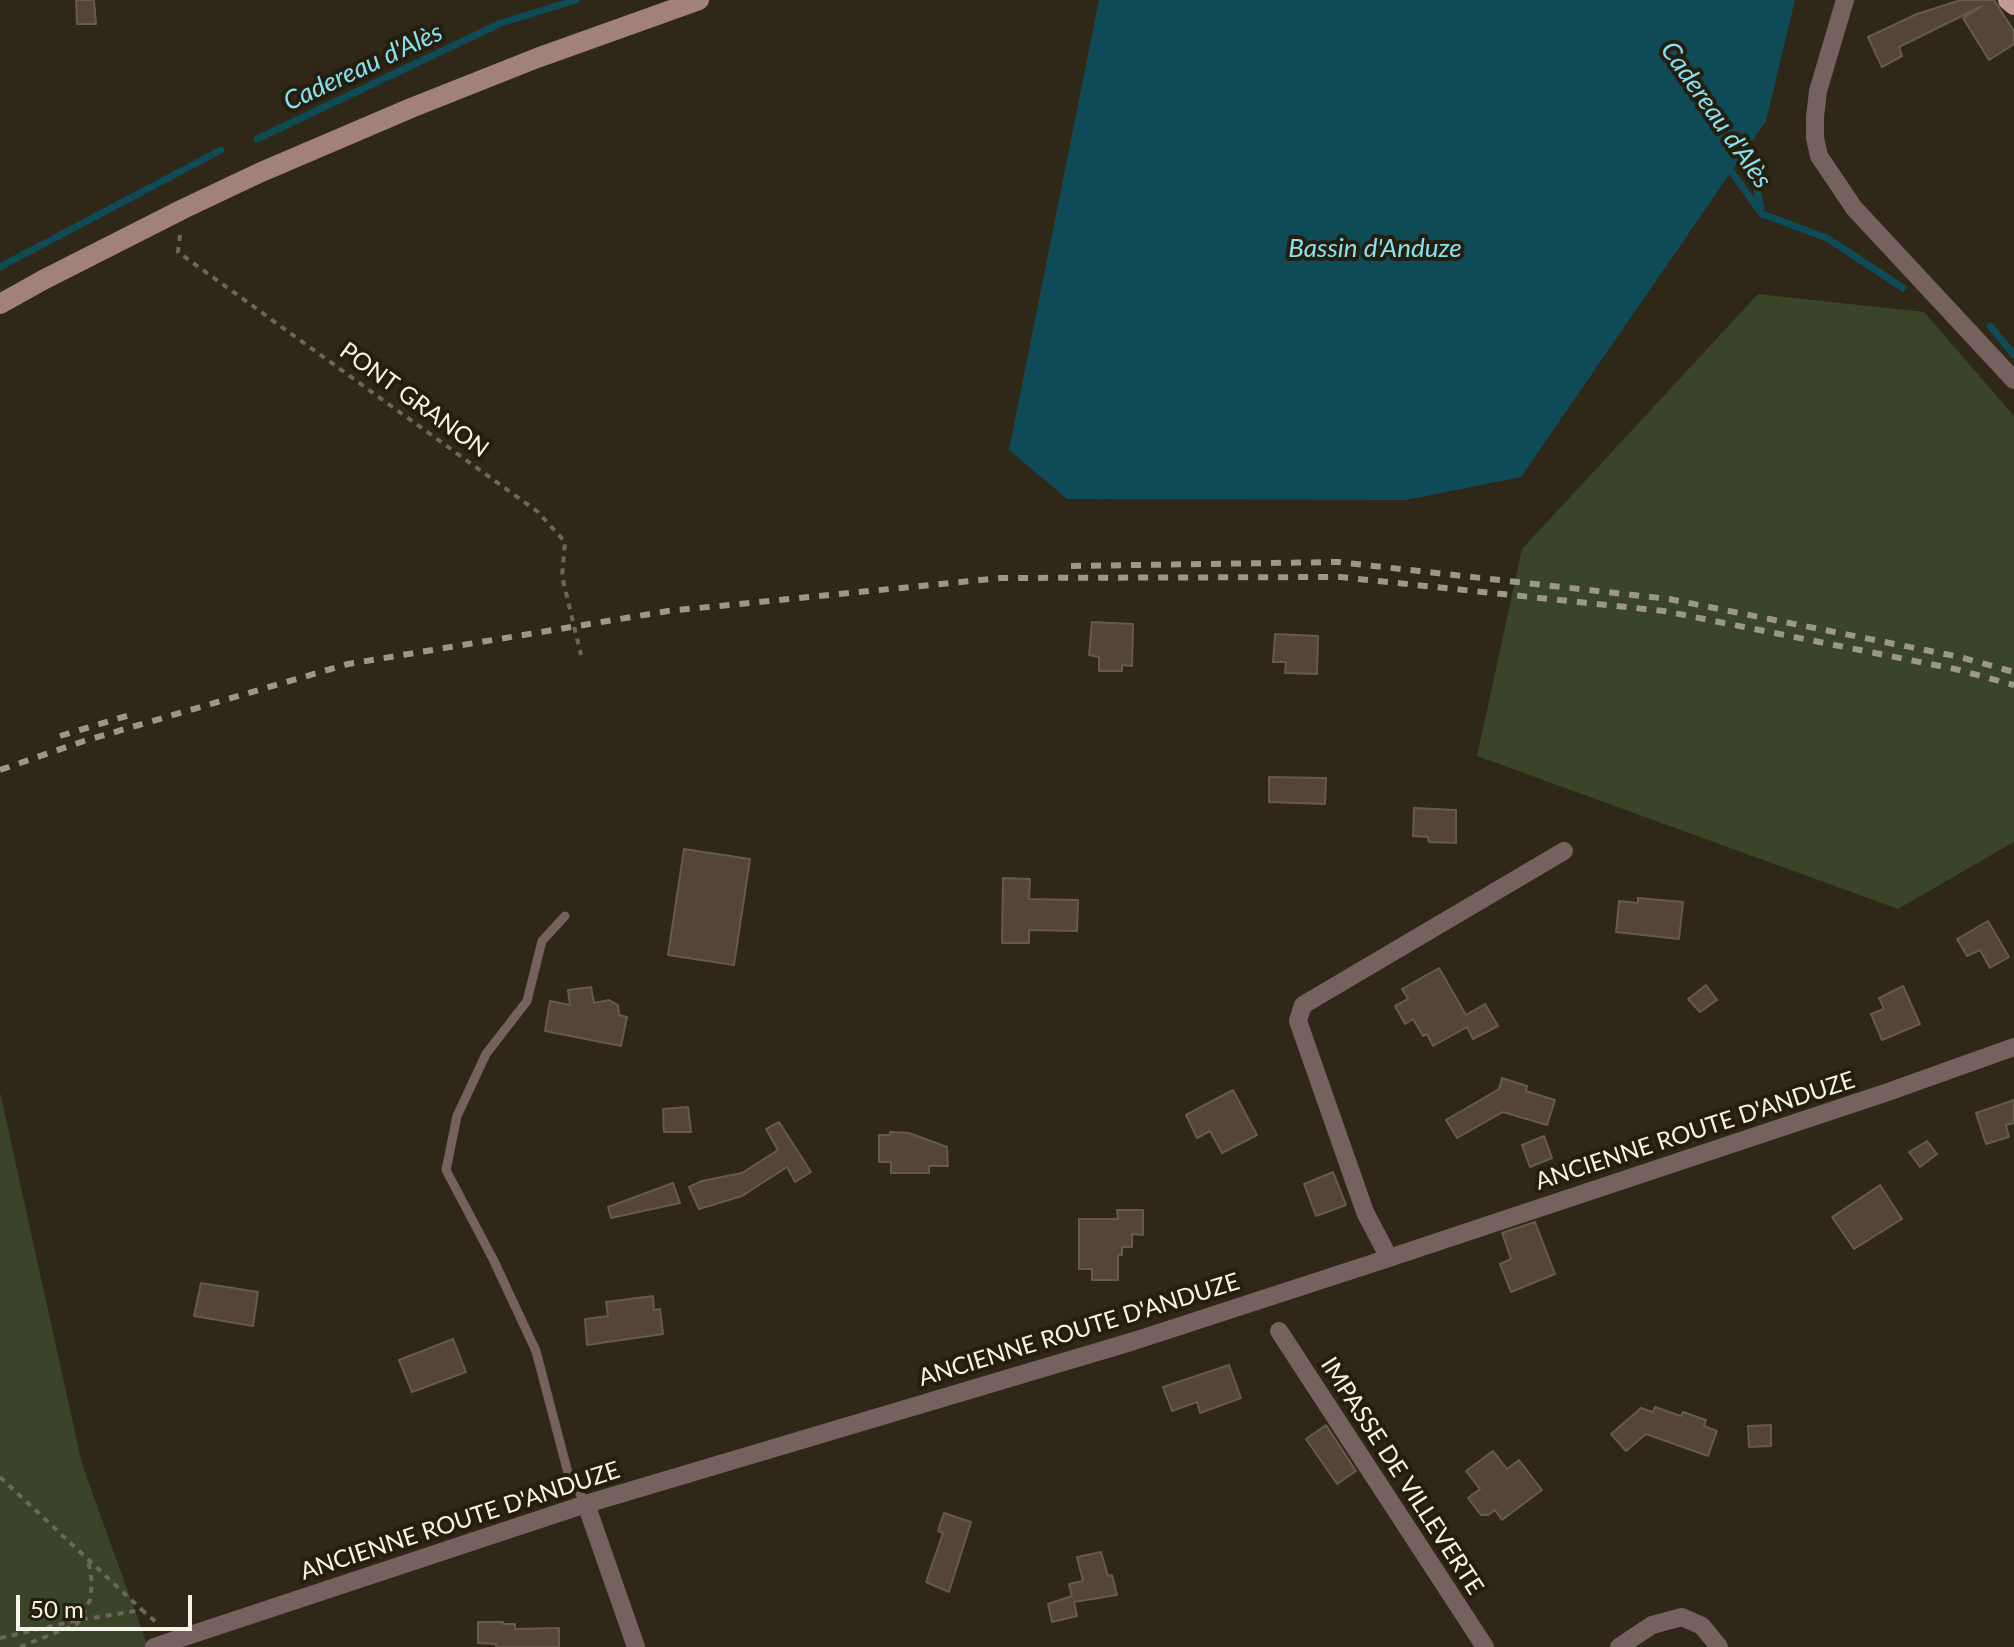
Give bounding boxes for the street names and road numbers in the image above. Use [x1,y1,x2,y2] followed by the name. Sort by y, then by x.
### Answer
[334,336,494,464] street label: PONT GRANON
[1532,1066,1858,1196] street label: ANCIENNE ROUTE D'ANDUZE
[915,1267,1243,1393] street label: ANCIENNE ROUTE D'ANDUZE
[1315,1352,1489,1600] street label: IMPASSE DE VILLEVERTE
[297,1456,623,1586] street label: ANCIENNE ROUTE D'ANDUZE

